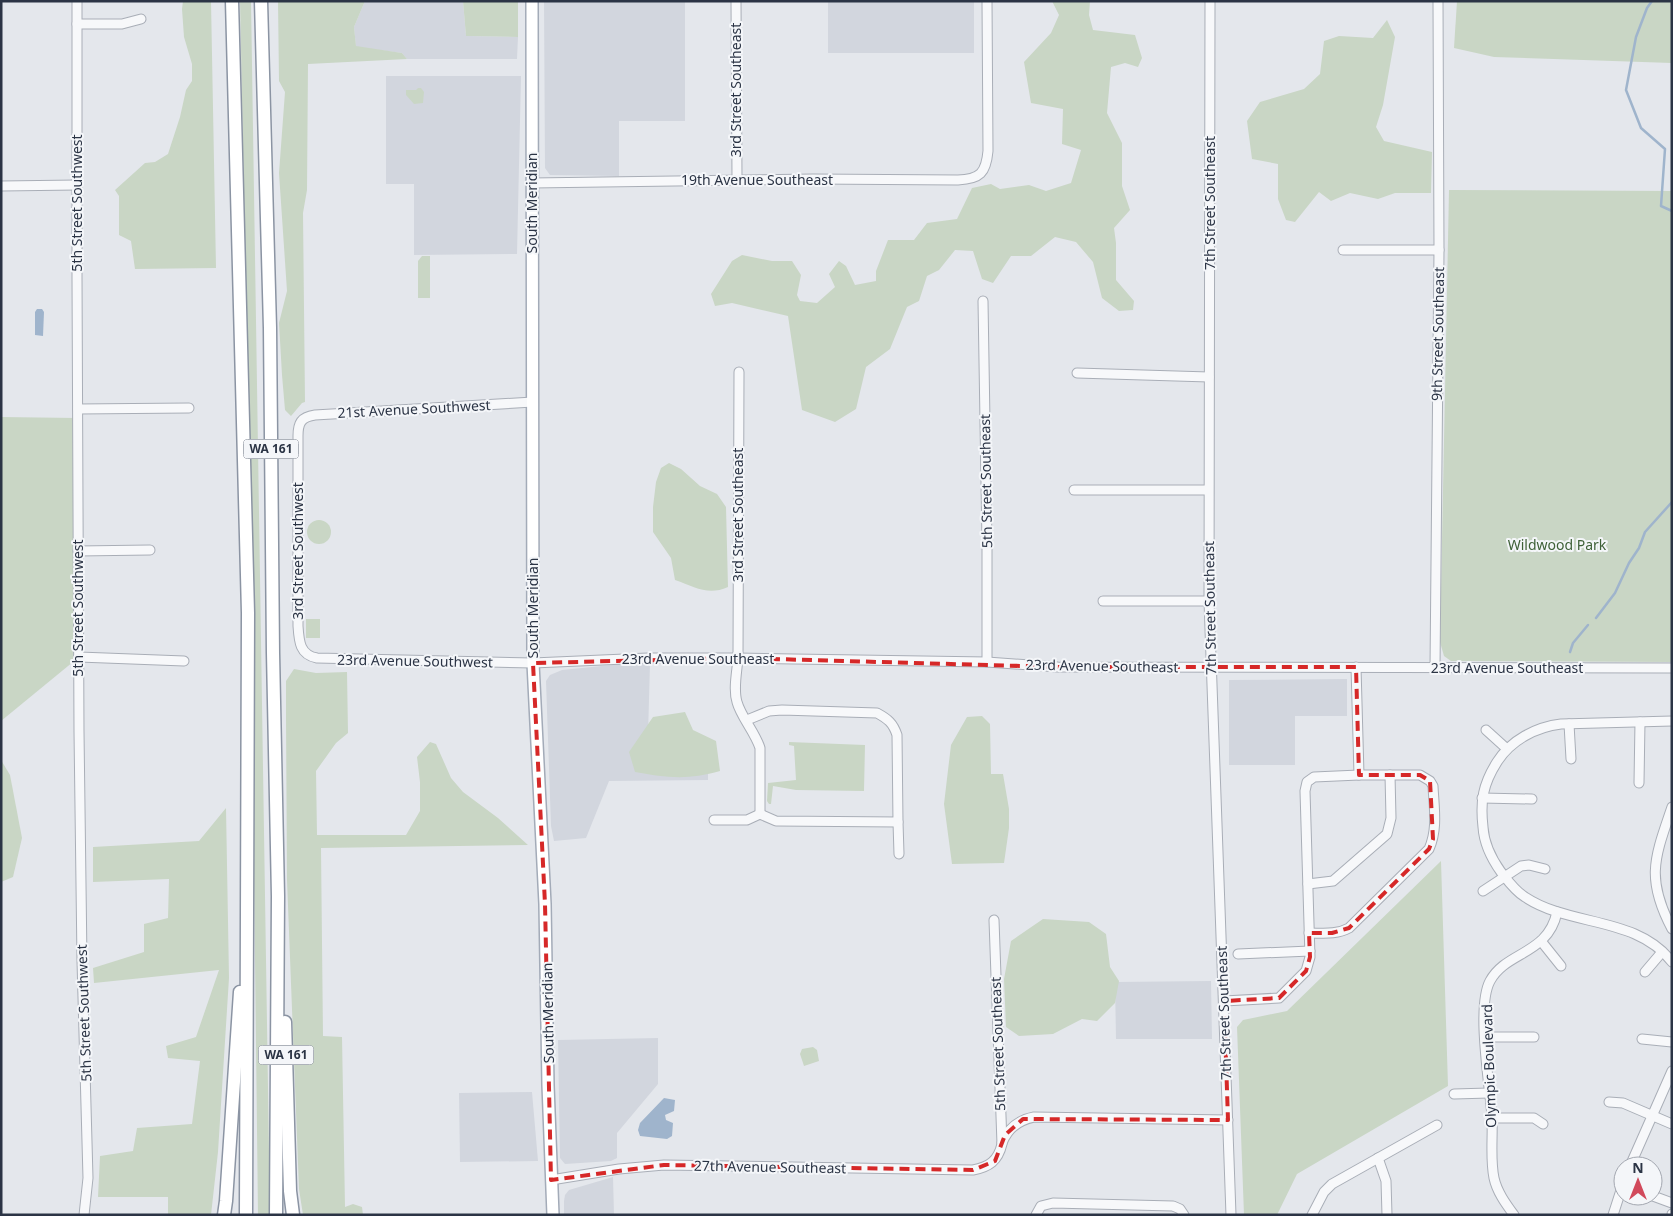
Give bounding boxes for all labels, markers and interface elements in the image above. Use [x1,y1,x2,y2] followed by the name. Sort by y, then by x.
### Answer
[726,23,745,157] street label: 3rd Street Southeast
[67,134,86,272] street label: 5th Street Southwest
[1200,136,1219,270] street label: 7th Street Southeast
[522,153,541,253] street label: South Meridian
[681,170,833,189] street label: 19th Avenue Southeast
[1427,267,1448,401] street label: 9th Street Southeast
[337,395,491,422] street label: 21st Avenue Southwest
[975,414,996,548] street label: 5th Street Southeast
[244,439,298,458] road number: WA 161
[728,448,747,582] street label: 3rd Street Southeast
[288,482,307,620] street label: 3rd Street Southwest
[1508,535,1607,554] park label: Wildwood Park
[68,539,87,677] street label: 5th Street Southwest
[1199,541,1220,675] street label: 7th Street Southeast
[523,558,542,658] street label: South Meridian
[622,649,774,668] street label: 23rd Avenue Southeast
[337,650,493,671] street label: 23rd Avenue Southwest
[1026,655,1178,676] street label: 23rd Avenue Southeast
[1431,658,1583,677] street label: 23rd Avenue Southeast
[72,944,95,1082] street label: 5th Street Southwest
[1212,946,1235,1080] street label: 7th Street Southeast
[537,962,558,1064] street label: South Meridian
[986,977,1009,1111] street label: 5th Street Southeast
[1477,1004,1500,1128] street label: Olympic Boulevard
[258,1046,314,1064] road number: WA 161
[694,1156,846,1177] street label: 27th Avenue Southeast
[1613,1156,1663,1206] north arrow
[1632,1158,1644,1177] text: N

